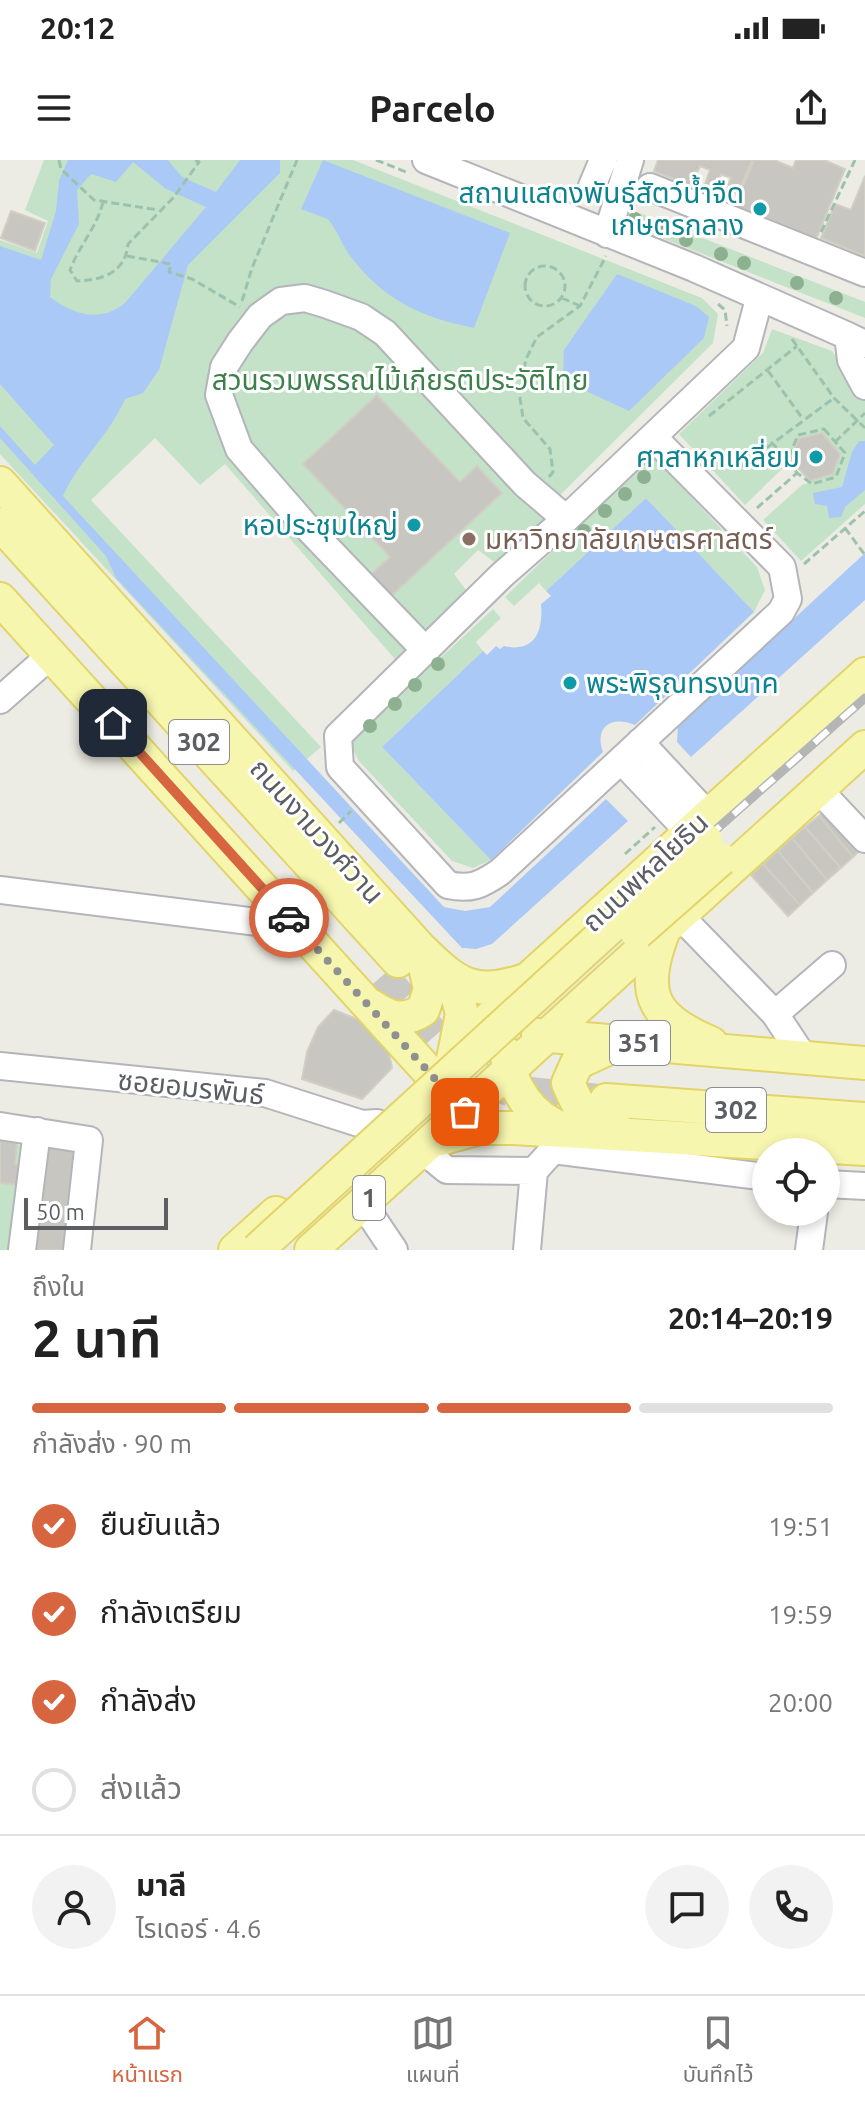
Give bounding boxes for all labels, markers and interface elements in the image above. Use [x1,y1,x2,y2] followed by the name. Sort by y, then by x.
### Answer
[40,11,115,45] text: 20:12
[32,86,76,130] icon: menu
[789,86,833,130] icon: share
[369,88,496,129] text: Parcelo
[459,174,744,240] place label: สถานแสดงพันธุ์สัตว์น้ำจืด เกษตรกลาง
[751,200,769,218] marker: สถานแสดงพันธุ์สัตว์น้ำจืด เกษตรกลาง
[212,364,588,395] park label: สวนรวมพรรณไม้เกียรติประวัติไทย
[636,438,800,472] place label: ศาสาหกเหลี่ยม
[807,448,825,466] marker: ศาสาหกเหลี่ยม
[243,509,398,542] place label: หอประชุมใหญ่
[405,516,423,534] marker: หอประชุมใหญ่
[485,523,774,554] place label: มหาวิทยาลัยเกษตรศาสตร์
[460,530,478,548] marker: มหาวิทยาลัยเกษตรศาสตร์
[586,667,779,700] place label: พระพิรุณทรงนาค
[561,674,579,692] marker: พระพิรุณทรงนาค
[79,689,147,757] pin
[91,701,135,745] icon: home
[169,720,229,764] road number: 302
[244,752,390,909] street label: ถนนงามวงศ์วาน
[576,806,714,937] street label: ถนนพหลโยธิน
[249,878,329,958] courier
[267,896,311,940] icon: car
[610,1021,670,1065] road number: 351
[116,1063,266,1110] street label: ซอยอมรพันธ์
[431,1078,499,1146] pin
[706,1088,766,1132] road number: 302
[443,1090,487,1134] icon: bag
[752,1138,840,1226] map controls
[752,1138,840,1226] button: locate
[353,1176,385,1220] road number: 1
[24,1194,168,1230] scale bar
[36,1199,85,1224] text: 50 m
[32,1272,85,1301] text: ถึงใน
[668,1301,833,1335] text: 20:14–20:19
[32,1309,161,1367] text: 2 นาที
[32,1429,192,1458] text: กำลังส่ง · 90 m
[32,1504,76,1548] icon: check
[100,1507,221,1541] text: ยืนยันแล้ว
[768,1512,833,1541] text: 19:51
[32,1592,76,1636] icon: check
[100,1595,242,1629] text: กำลังเตรียม
[768,1600,833,1629] text: 19:59
[32,1680,76,1724] icon: check
[100,1683,197,1717] text: กำลังส่ง
[768,1688,833,1717] text: 20:00
[100,1771,182,1805] text: ส่งแล้ว
[32,1865,116,1949] button: person
[645,1865,729,1949] button: chat
[749,1865,833,1949] button: phone
[136,1868,186,1902] text: มาลี
[136,1914,261,1943] text: ไรเดอร์ · 4.6
[112,2011,183,2092] tab: หน้าแรก
[406,2011,460,2092] tab: แผนที่
[683,2011,753,2092] tab: บันทึกไว้

